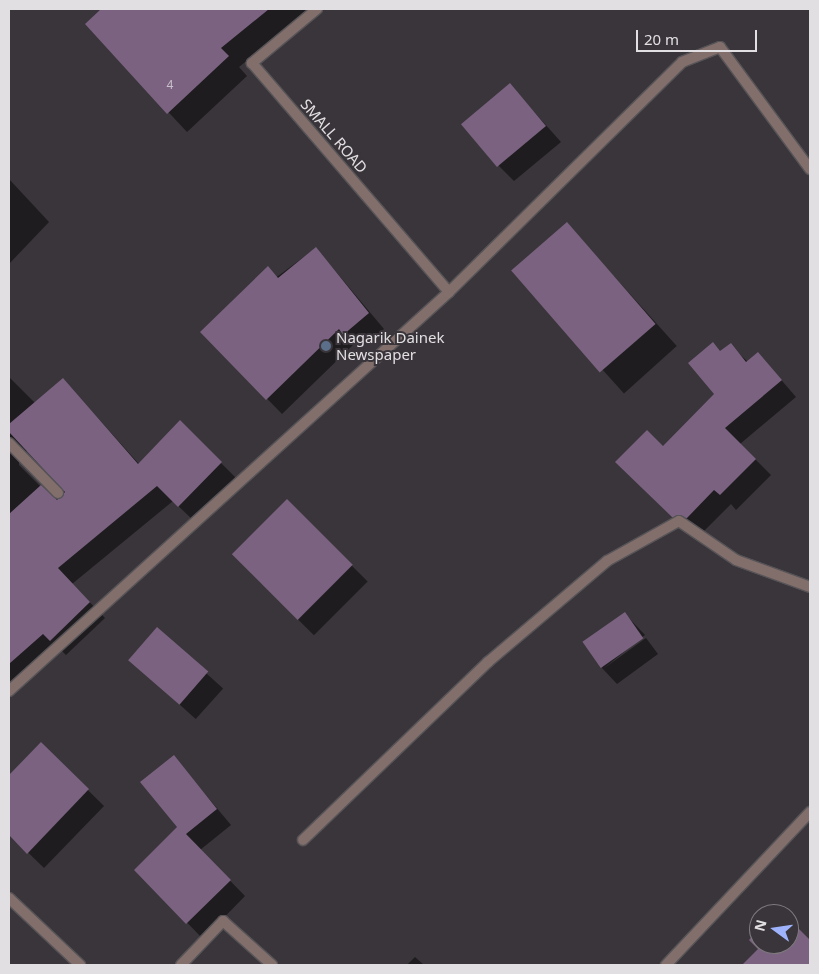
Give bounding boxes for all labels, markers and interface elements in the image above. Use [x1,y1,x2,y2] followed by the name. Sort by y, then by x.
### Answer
[639,20,760,52] scale bar
[644,29,679,49] text: 20 m
[167,78,173,92] house number: 4
[297,95,371,177] street label: SMALL ROAD
[336,328,444,363] place label: Nagarik Dainek Newspaper
[320,340,332,352] marker: Nagarik Dainek Newspaper
[749,904,799,954] north arrow
[749,918,771,933] text: N

